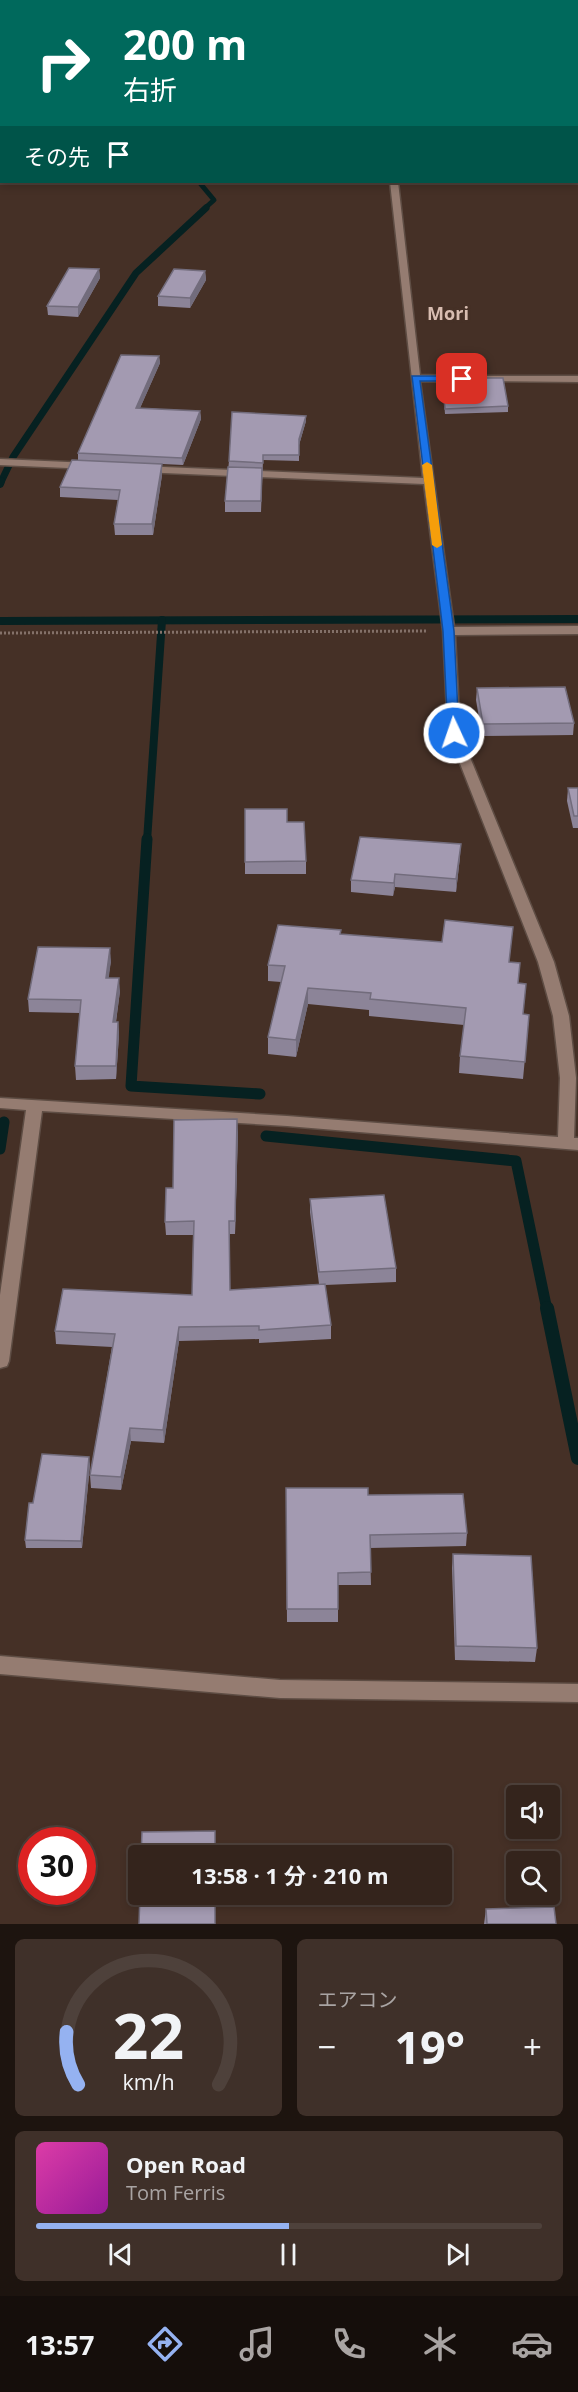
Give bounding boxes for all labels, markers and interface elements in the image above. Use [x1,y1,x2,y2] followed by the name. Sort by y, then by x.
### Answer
[123,15,247,72] text: 200 m
[24,24,102,102] icon: right
[123,71,177,108] text: 右折
[102,138,135,171] icon: arrive
[24,141,90,171] text: その先
[427,301,469,325] district label: Mori
[436,353,487,404] pin
[445,362,478,395] icon: arrive
[422,701,486,765] position arrow
[506,1785,560,1905] map controls
[506,1785,560,1839] button: sound
[18,1827,96,1905] speed limit sign: 30
[506,1851,560,1905] button: search
[191,1860,389,1890] text: 13:58 · 1 分 · 210 m
[318,1986,398,2013] text: エアコン
[113,1992,184,2077] text: 22
[394,2016,465,2077] text: 19°
[318,2024,336,2069] text: −
[523,2024,542,2069] text: +
[122,2067,174,2096] text: km/h
[126,2149,246,2179] text: Open Road
[126,2179,225,2206] text: Tom Ferris
[104,2238,137,2271] icon: previous
[272,2238,305,2271] icon: pause
[441,2238,474,2271] icon: next
[144,2323,186,2365] icon: directions
[236,2323,278,2365] icon: music
[328,2323,370,2365] icon: phone
[419,2323,461,2365] icon: climate
[511,2323,553,2365] icon: car
[25,2326,94,2363] text: 13:57

